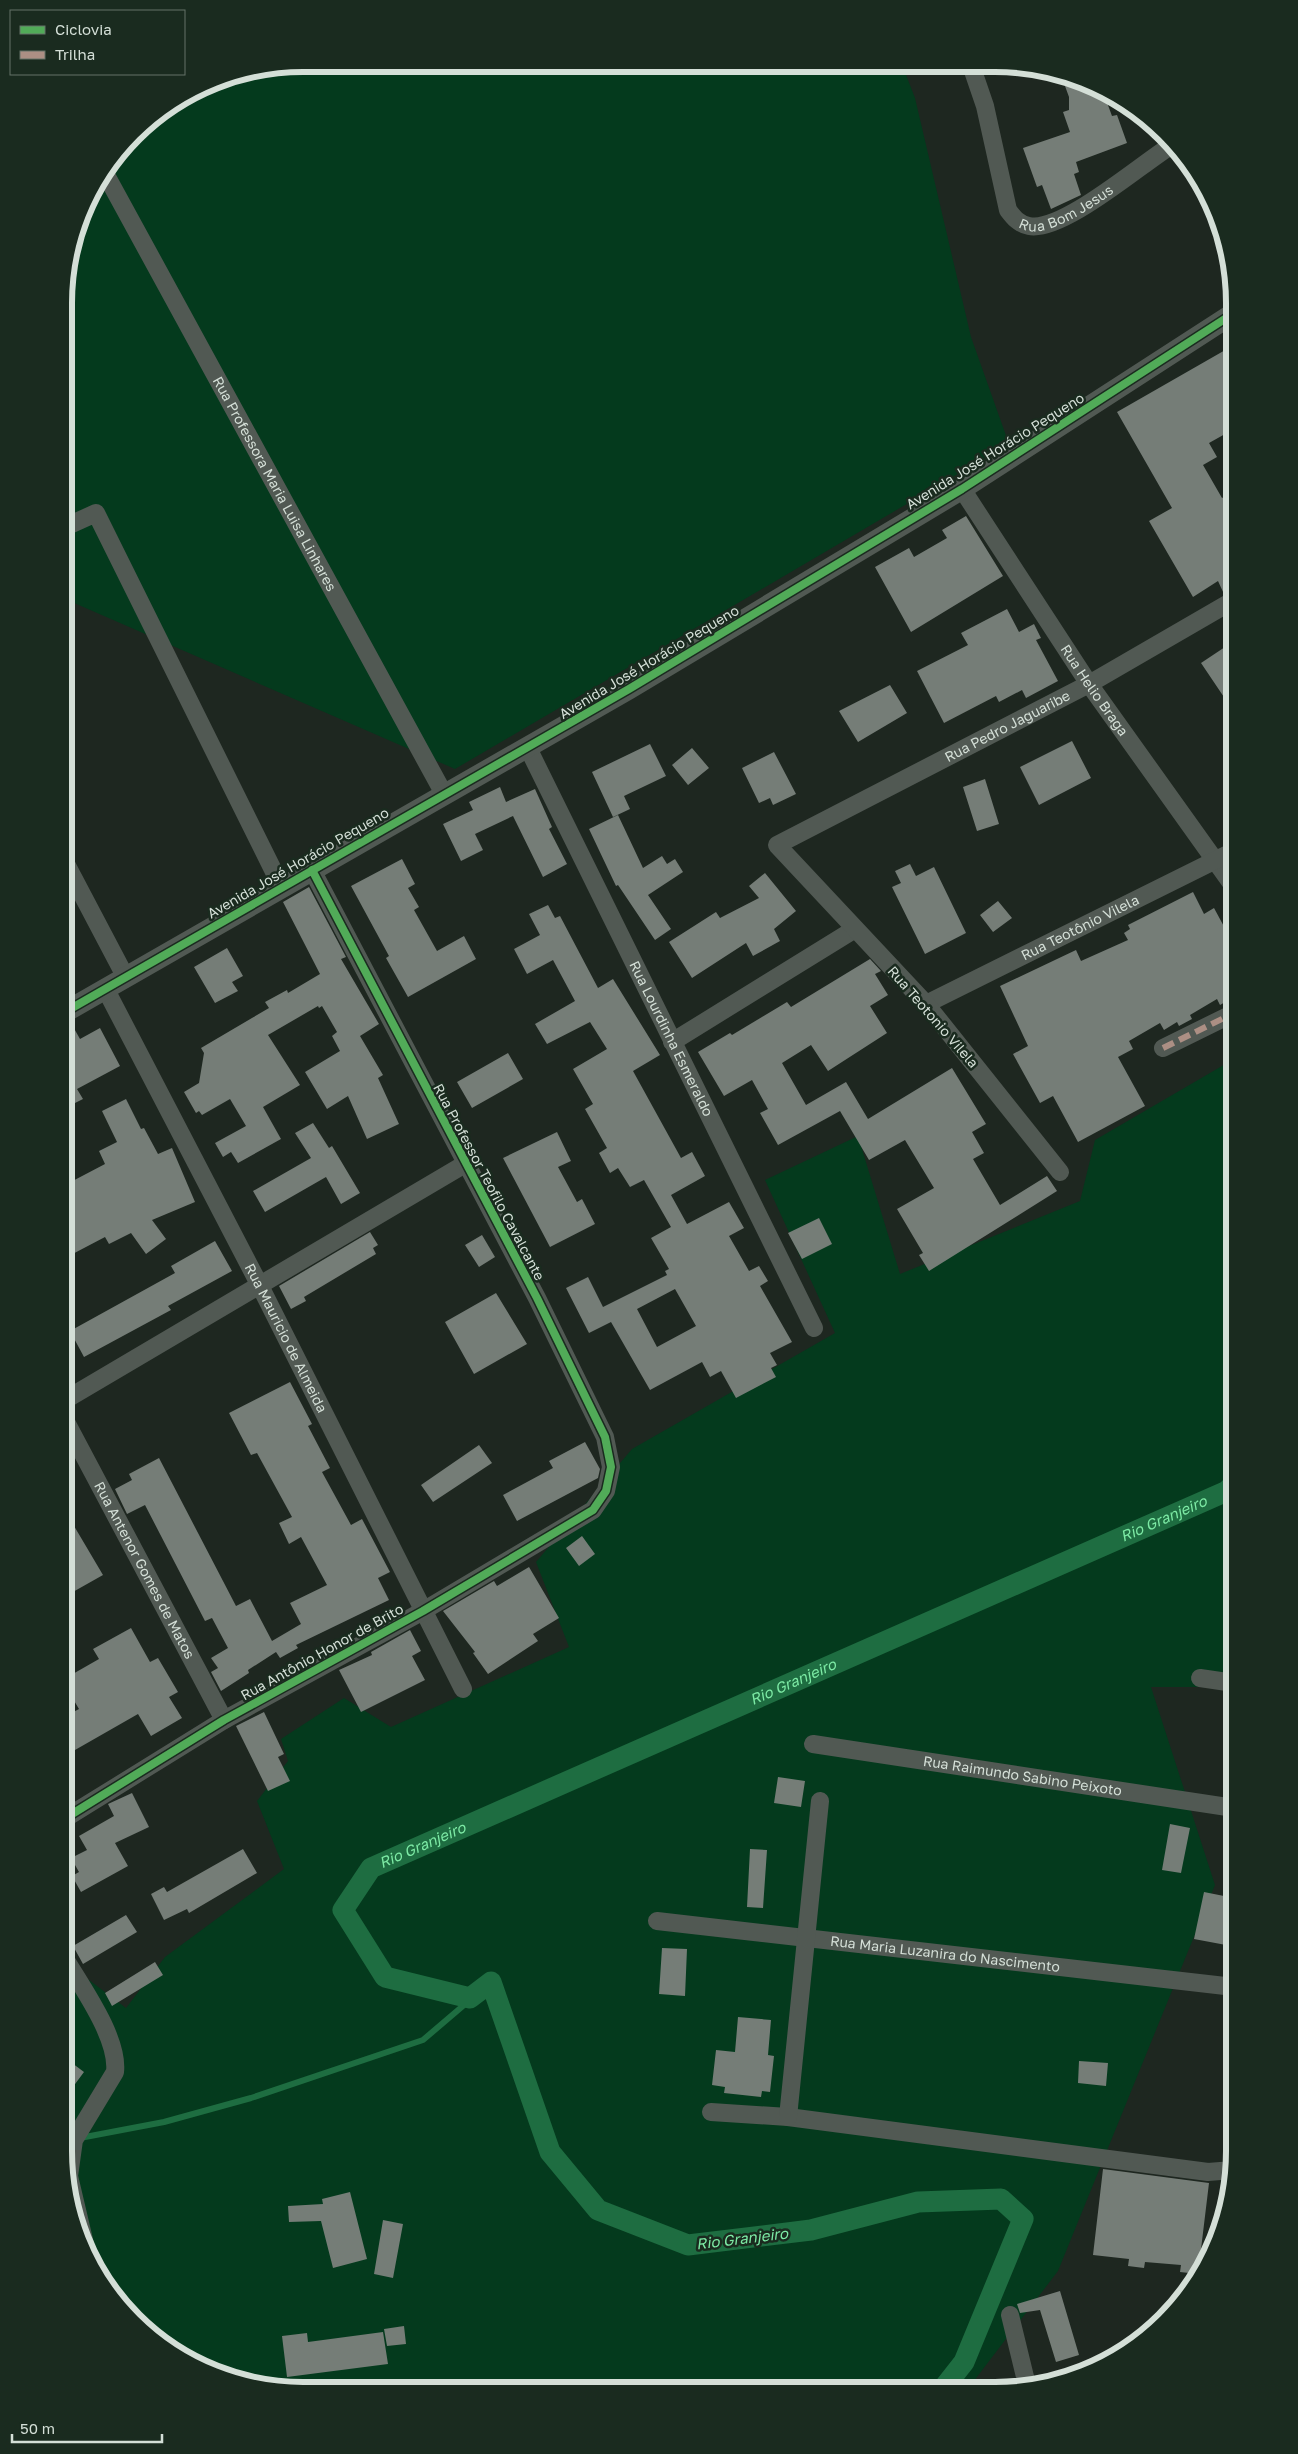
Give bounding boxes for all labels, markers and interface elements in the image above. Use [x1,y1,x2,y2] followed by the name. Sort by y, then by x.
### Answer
[10,10,185,75] legend
[55,20,112,38] text: Ciclovia
[55,45,95,63] text: Trilha
[1017,181,1116,235] street label: Rua Bom Jesus
[210,373,341,594] street label: Rua Professora Maria Luisa Linhares
[903,389,1087,513] street label: Avenida José Horácio Pequeno
[556,601,742,722] street label: Avenida José Horácio Pequeno
[1058,641,1132,739] street label: Rua Helio Braga
[942,686,1073,765] street label: Rua Pedro Jaguaribe
[204,804,392,922] street label: Avenida José Horácio Pequeno
[1018,891,1142,963] street label: Rua Teotônio Vilela
[626,958,717,1119] street label: Rua Lourdinha Esmeraldo
[885,962,982,1071] street label: Rua Teotonio Vilela
[430,1080,549,1283] street label: Rua Professor Teofilo Cavalcante
[242,1260,331,1415] street label: Rua Mauricio de Almeida
[91,1479,199,1661] street label: Rua Antenor Gomes de Matos
[1117,1491,1210,1545] water label: Rio Granjeiro
[238,1600,406,1703] street label: Rua Antônio Honor de Brito
[747,1654,839,1708] water label: Rio Granjeiro
[922,1752,1123,1799] street label: Rua Raimundo Sabino Peixoto
[376,1817,469,1871] water label: Rio Granjeiro
[829,1932,1061,1975] street label: Rua Maria Luzanira do Nascimento
[695,2223,790,2254] water label: Rio Granjeiro
[12,2412,162,2444] scale bar
[20,2419,55,2437] text: 50 m

